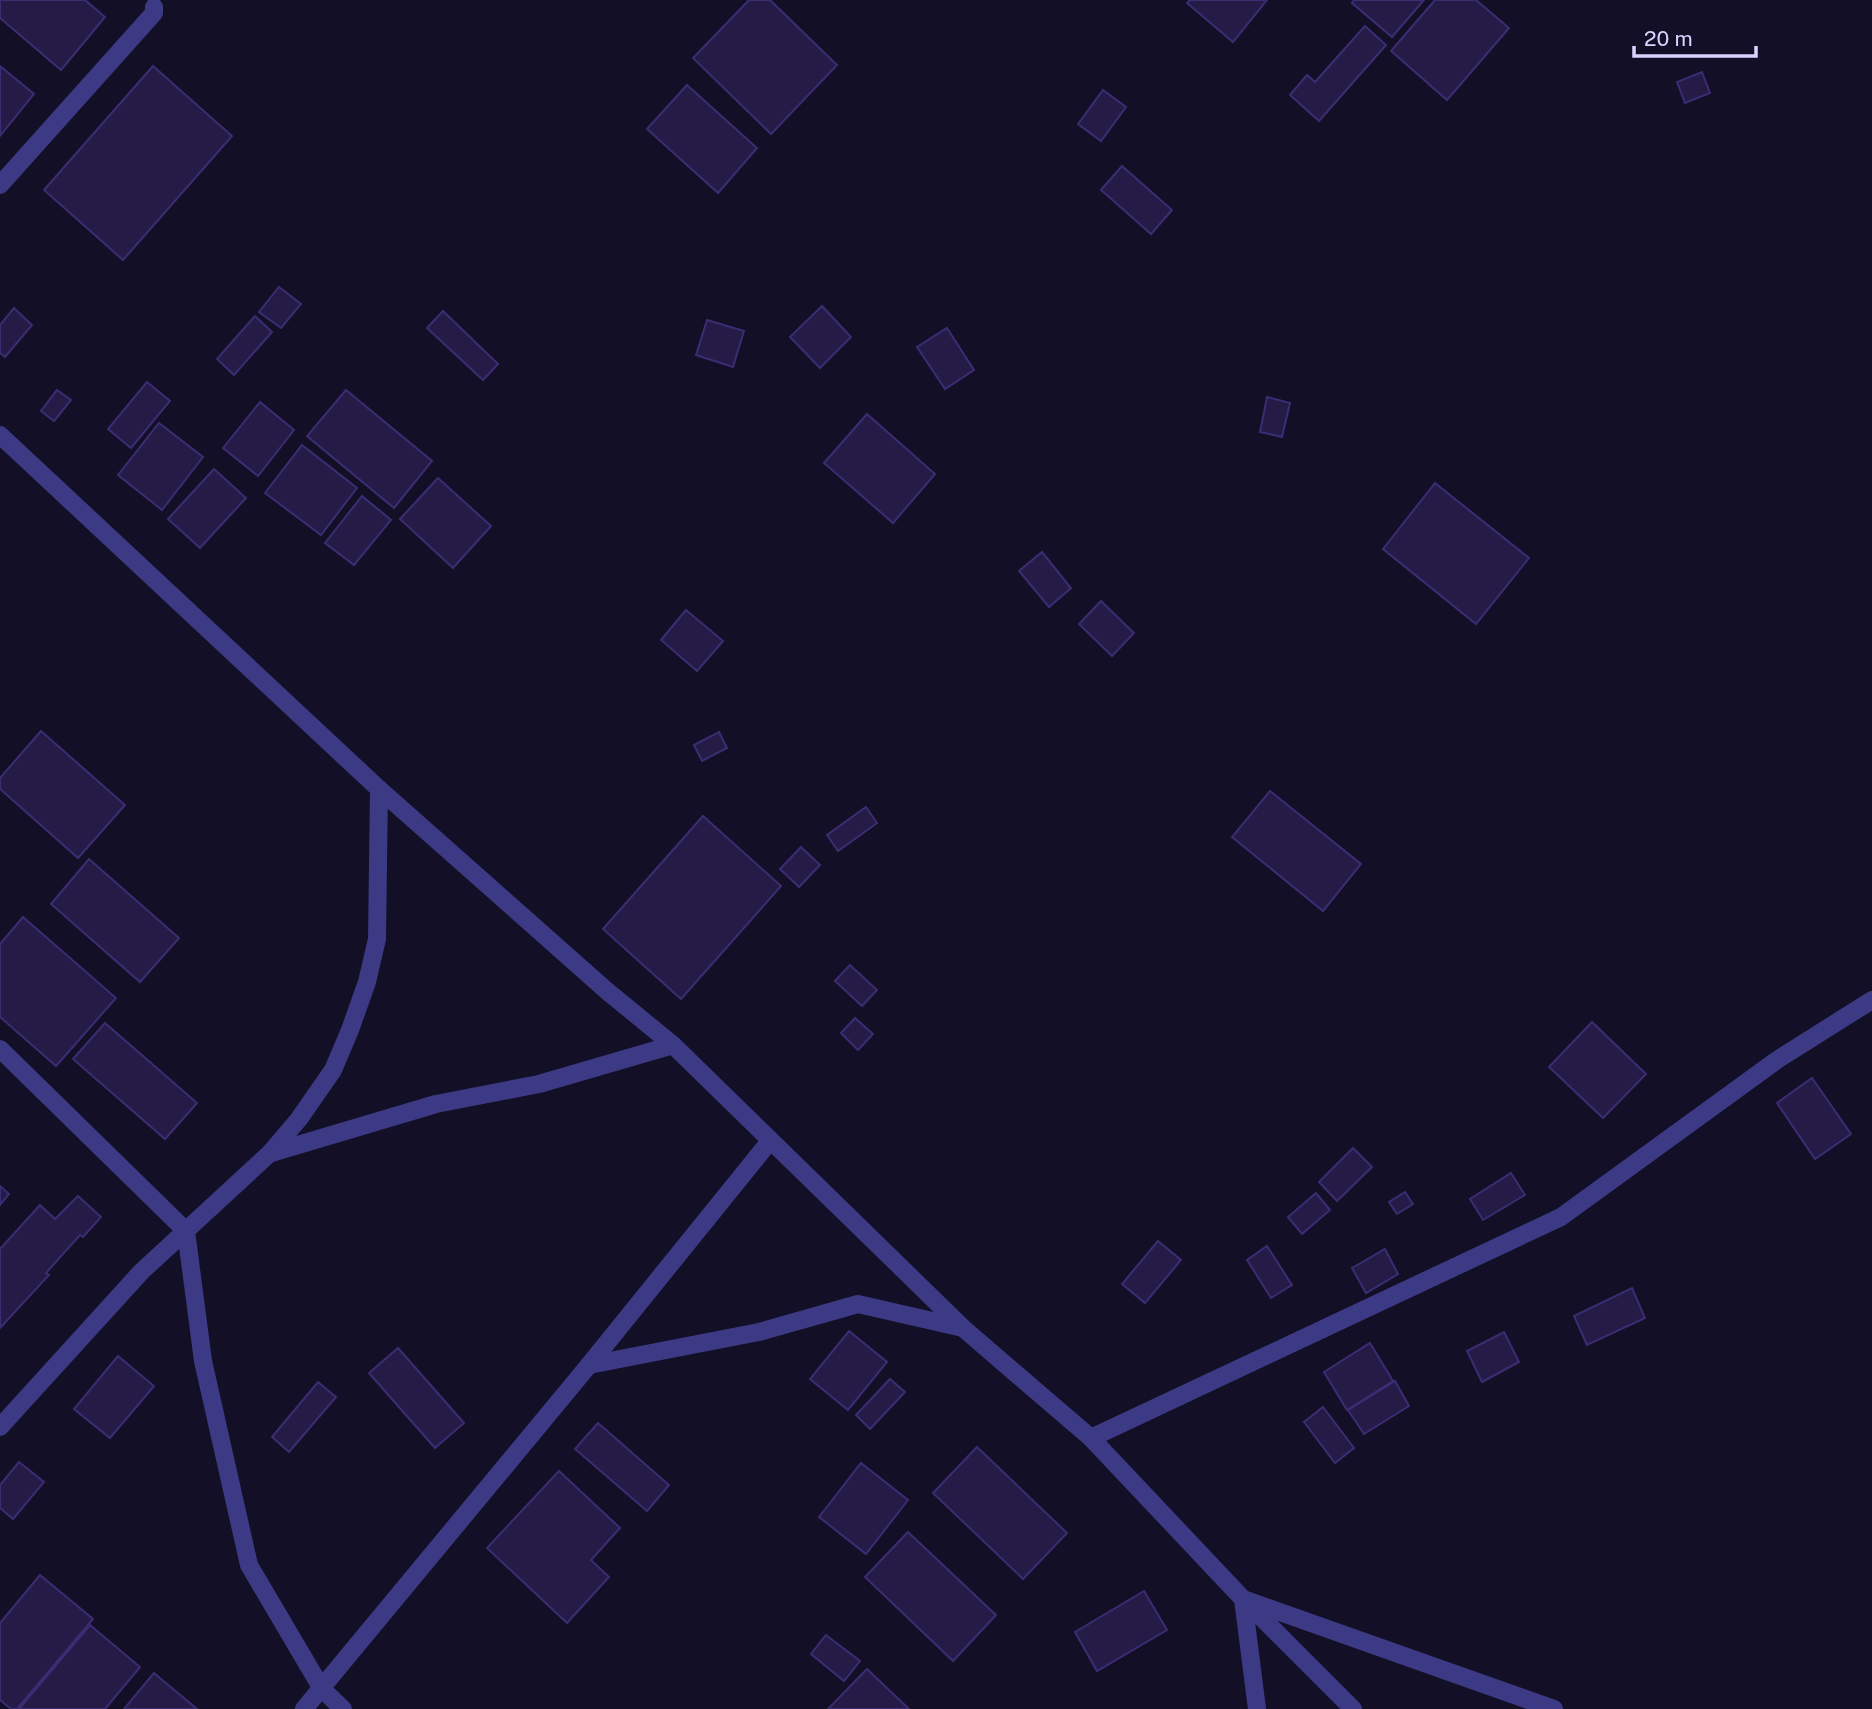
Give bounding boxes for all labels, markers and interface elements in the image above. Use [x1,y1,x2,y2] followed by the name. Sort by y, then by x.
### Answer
[1634,14,1756,58] scale bar
[1644,26,1693,51] text: 20 m

